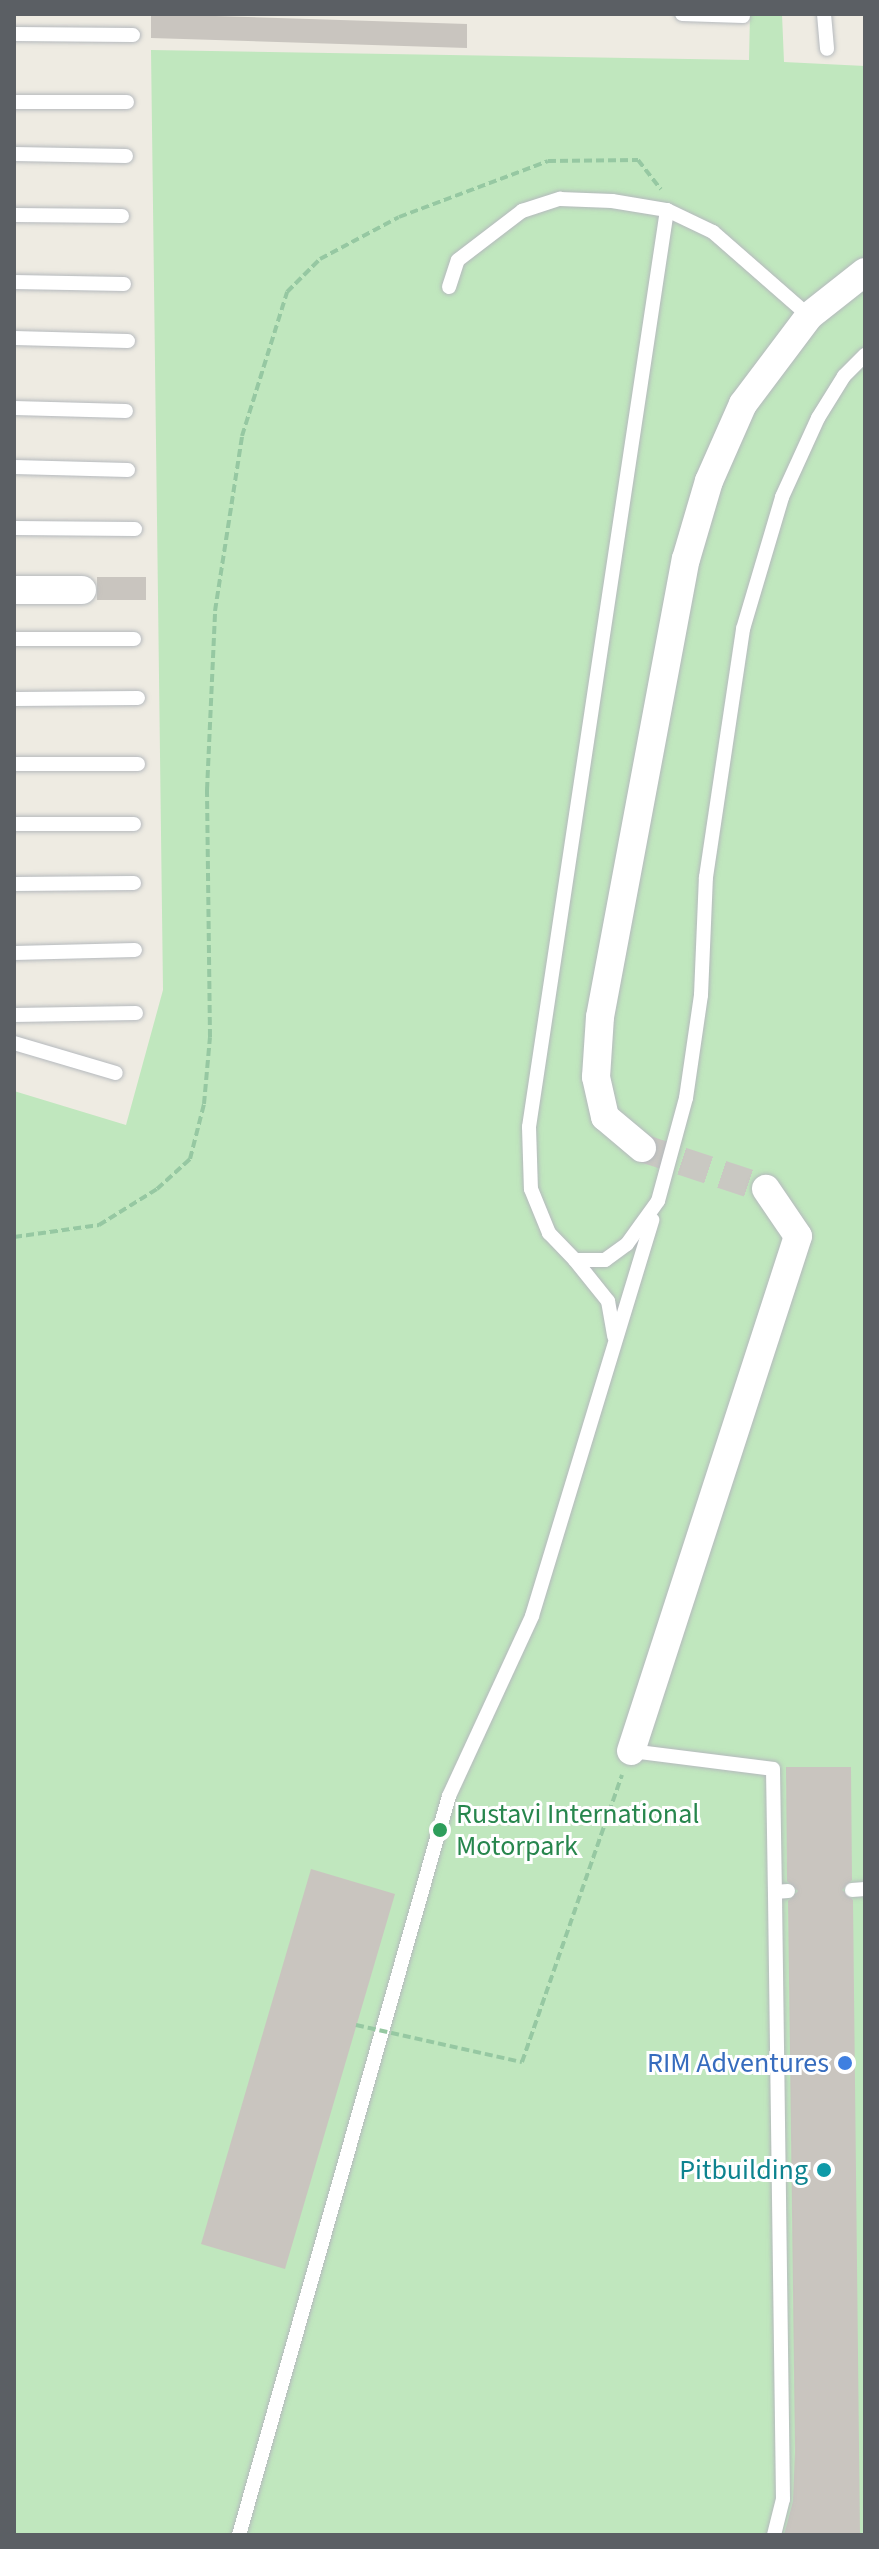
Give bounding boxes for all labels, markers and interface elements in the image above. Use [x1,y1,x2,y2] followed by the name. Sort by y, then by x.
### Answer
[456,1797,699,1863] place label: Rustavi International Motorpark
[431,1821,449,1839] marker: Rustavi International Motorpark
[647,2046,829,2080] place label: RIM Adventures
[836,2054,854,2072] marker: RIM Adventures
[679,2153,808,2187] place label: Pitbuilding
[815,2161,833,2179] marker: Pitbuilding

